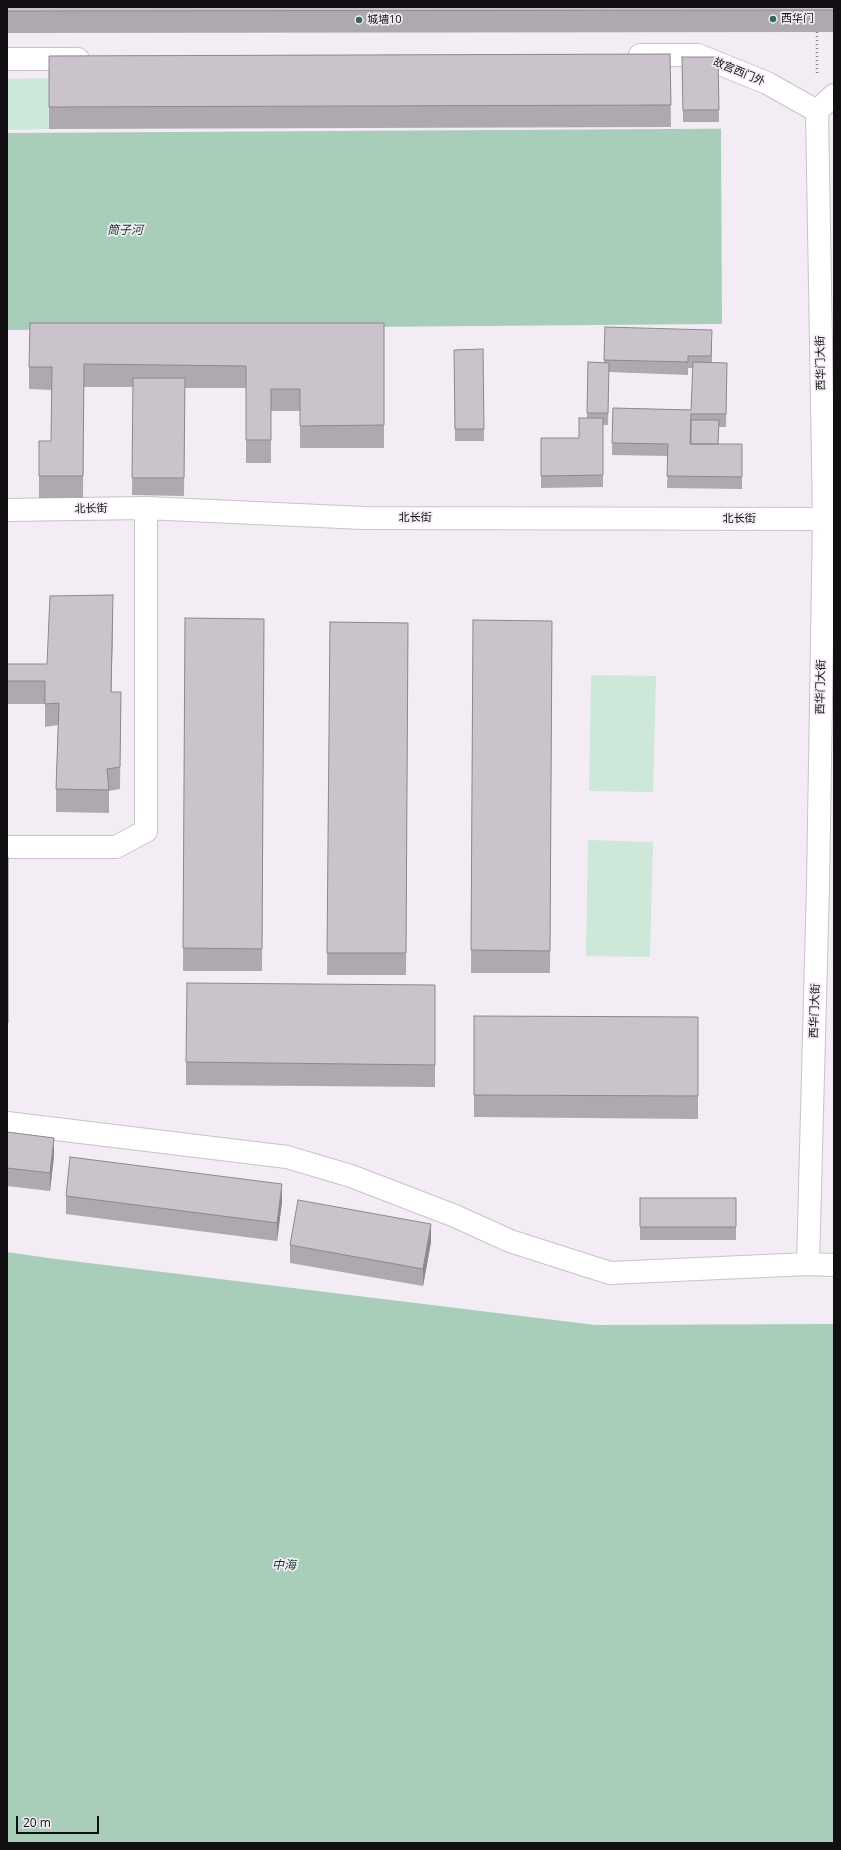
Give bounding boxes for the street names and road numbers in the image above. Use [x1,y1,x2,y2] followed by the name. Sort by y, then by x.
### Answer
[711,55,767,89] street label: 故宫西门外
[814,335,828,391] street label: 西华门大街
[74,502,108,516] street label: 北长街
[399,511,431,525] street label: 北长街
[723,512,755,526] street label: 北长街
[814,659,828,715] street label: 西华门大街
[807,983,823,1039] street label: 西华门大街

